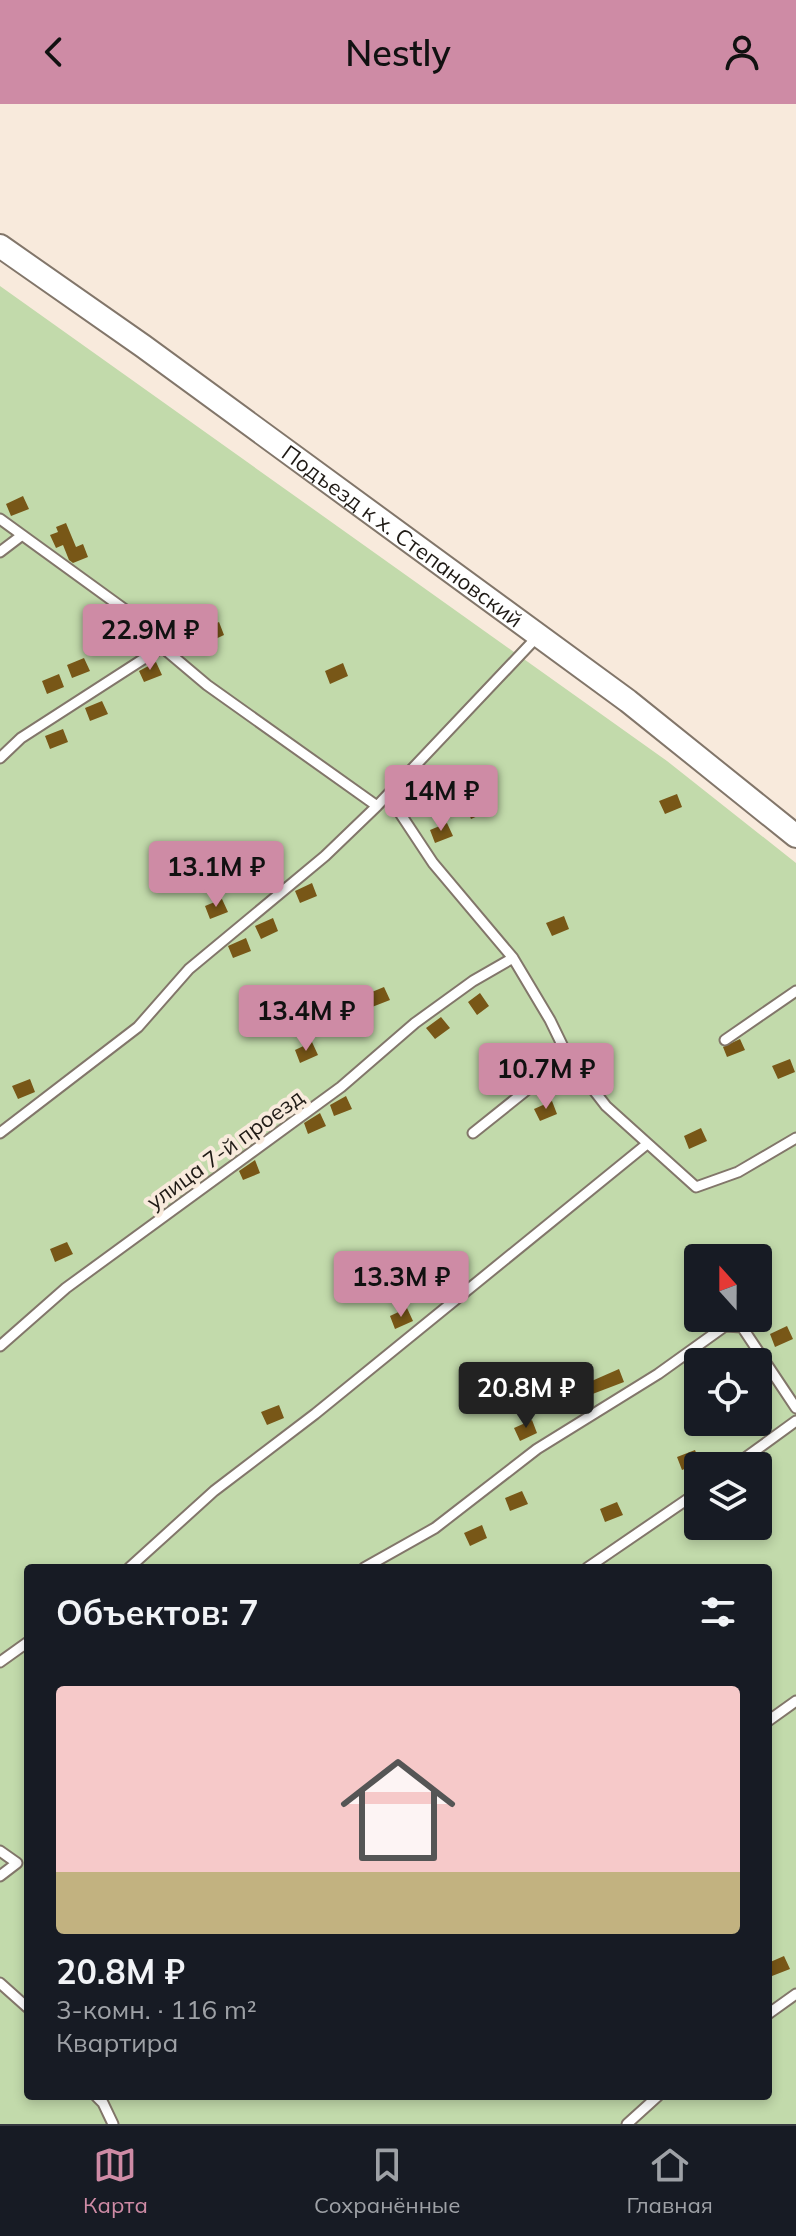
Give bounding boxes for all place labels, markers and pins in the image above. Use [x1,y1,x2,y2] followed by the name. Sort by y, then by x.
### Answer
[76,604,224,672] pin: 22.9M ₽
[385,765,497,833] pin: 14M ₽
[142,841,290,909] pin: 13.1M ₽
[232,985,380,1053] pin: 13.4M ₽
[472,1043,620,1111] pin: 10.7M ₽
[327,1251,475,1319] pin: 13.3M ₽
[452,1362,600,1430] pin: 20.8M ₽

